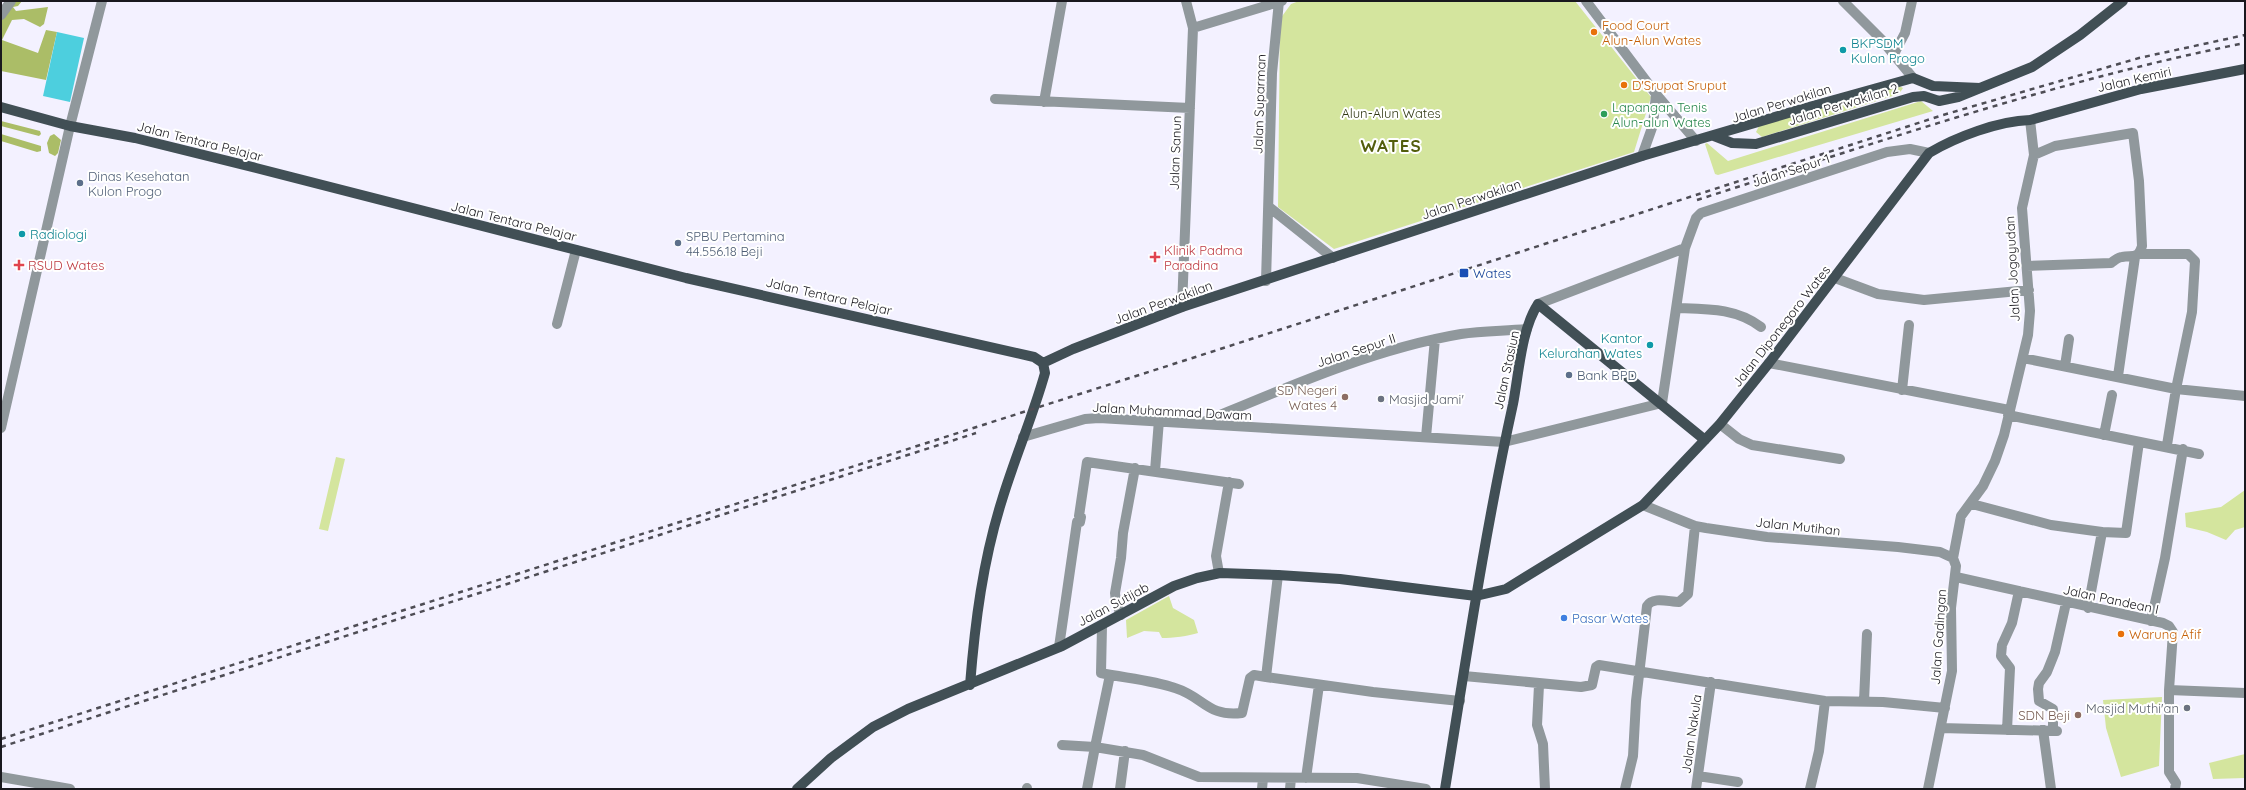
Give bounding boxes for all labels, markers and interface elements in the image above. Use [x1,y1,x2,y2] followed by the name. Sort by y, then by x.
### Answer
[1602,17,1701,48] place label: Food Court Alun-Alun Wates
[1589,27,1599,37] marker: Food Court Alun-Alun Wates
[1851,35,1925,66] place label: BKPSDM Kulon Progo
[1838,45,1848,55] marker: BKPSDM Kulon Progo
[1249,54,1269,154] street label: Jalan Suparman
[2095,63,2173,95] street label: Jalan Kemiri
[1632,77,1727,93] place label: D'Srupat Sruput
[1619,80,1629,90] marker: D'Srupat Sruput
[1729,80,1833,126] street label: Jalan Perwakilan
[1786,80,1900,128] street label: Jalan Perwakilan 2
[1612,99,1711,130] place label: Lapangan Tenis Alun-alun Wates
[1341,105,1441,121] park label: Alun-Alun Wates
[1599,109,1609,119] marker: Lapangan Tenis Alun-alun Wates
[1166,115,1184,191] street label: Jalan Sanun
[135,118,265,164] street label: Jalan Tentara Pelajar
[1360,135,1422,156] district label: WATES
[1750,150,1832,190] street label: Jalan Sepur 1
[88,168,190,199] place label: Dinas Kesehatan Kulon Progo
[1419,175,1523,223] street label: Jalan Perwakilan
[75,178,85,188] marker: Dinas Kesehatan Kulon Progo
[449,198,579,244] street label: Jalan Tentara Pelajar
[2001,216,2023,322] street label: Jalan Jogoyudan
[30,226,87,242] place label: Radiologi
[686,228,785,259] place label: SPBU Pertamina 44.556.18 Beji
[17,229,27,239] marker: Radiologi
[673,238,683,248] marker: SPBU Pertamina 44.556.18 Beji
[1164,242,1243,273] place label: Klinik Padma Paradina
[1149,251,1161,263] marker: Klinik Padma Paradina
[28,257,104,273] place label: RSUD Wates
[13,259,25,271] marker: RSUD Wates
[1729,262,1833,390] street label: Jalan Diponegoro Wates
[1473,265,1511,281] place label: Wates
[1458,267,1470,279] marker: Wates
[764,274,894,318] street label: Jalan Tentara Pelajar
[1112,277,1214,327] street label: Jalan Perwakilan
[1490,329,1522,411] street label: Jalan Stasiun
[1314,330,1398,370] street label: Jalan Sepur II
[1539,330,1642,361] place label: Kantor Kelurahan Wates
[1645,340,1655,350] marker: Kantor Kelurahan Wates
[1577,367,1637,383] place label: Bank BPD
[1564,370,1574,380] marker: Bank BPD
[1277,382,1337,413] place label: SD Negeri Wates 4
[1389,391,1464,407] place label: Masjid Jami'
[1340,392,1350,402] marker: SD Negeri Wates 4
[1376,394,1386,404] marker: Masjid Jami'
[1091,399,1253,423] street label: Jalan Muhammad Dawam
[1755,514,1841,538] street label: Jalan Mutihan
[1075,578,1151,629] street label: Jalan Sutijab
[2062,581,2160,617] street label: Jalan Pandean I
[1927,589,1949,685] street label: Jalan Gadingan
[1572,610,1648,626] place label: Pasar Wates
[1559,613,1569,623] marker: Pasar Wates
[2129,626,2202,642] place label: Warung Afif
[2116,629,2126,639] marker: Warung Afif
[1678,693,1704,775] street label: Jalan Nakula
[2086,700,2179,716] place label: Masjid Muthi'an
[2182,703,2192,713] marker: Masjid Muthi'an
[2018,707,2070,723] place label: SDN Beji
[2073,710,2083,720] marker: SDN Beji

